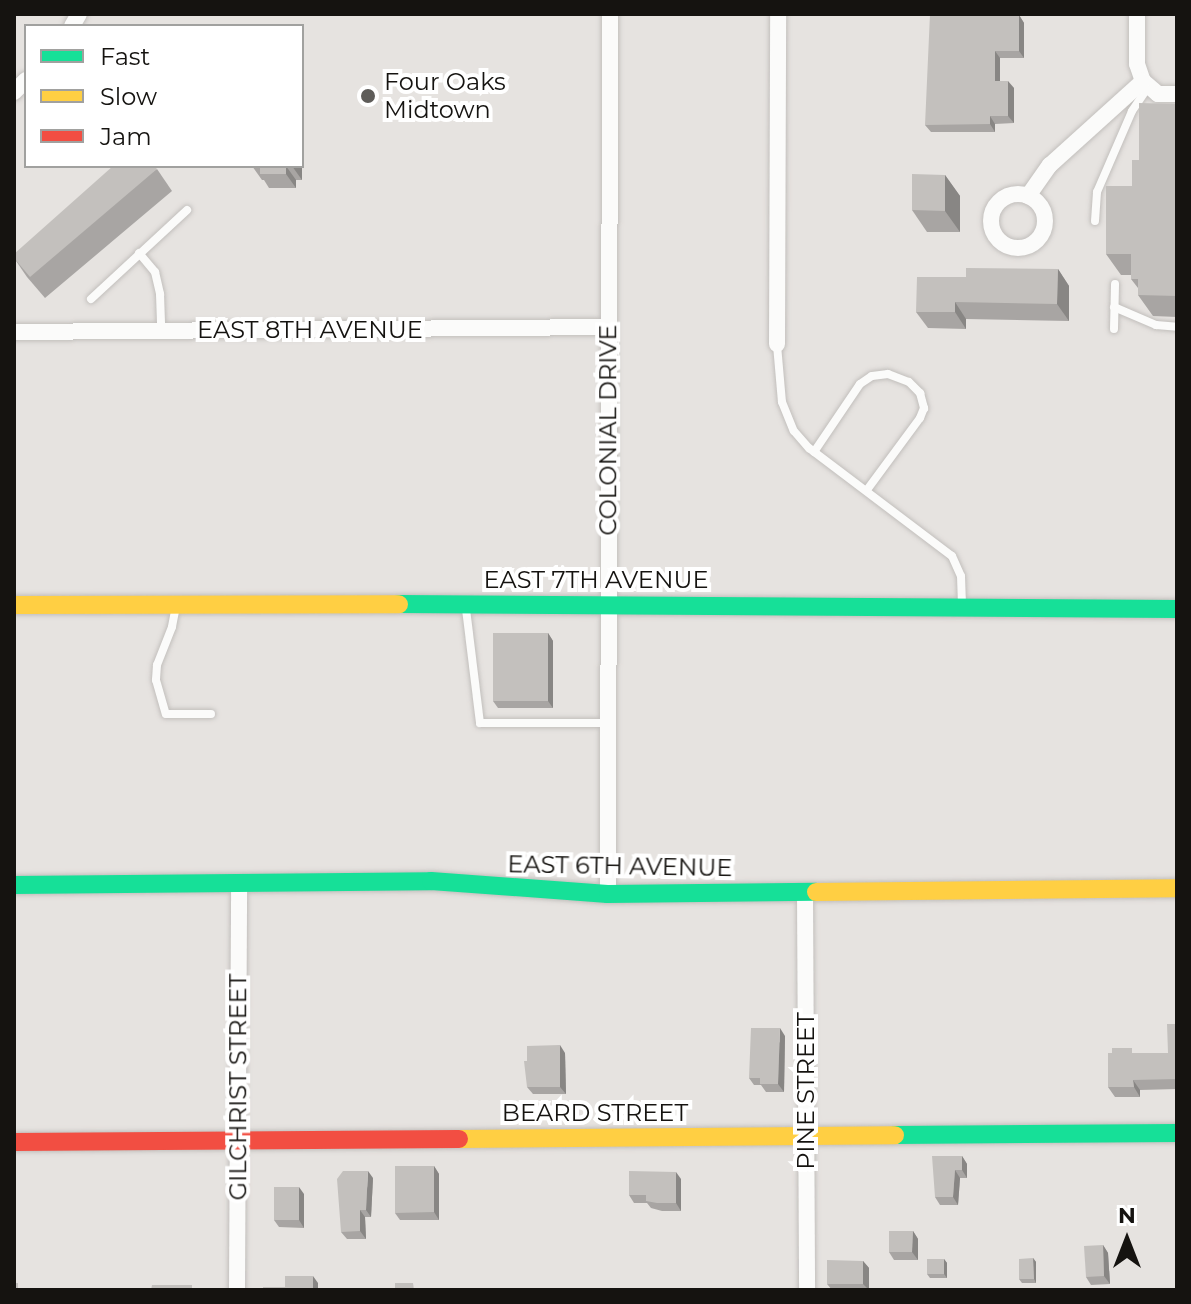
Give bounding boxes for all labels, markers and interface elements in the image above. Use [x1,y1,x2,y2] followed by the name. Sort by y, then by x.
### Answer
[24,24,304,168] legend
[100,42,150,71] text: Fast
[384,68,506,124] place label: Four Oaks Midtown
[100,82,157,111] text: Slow
[359,87,377,105] marker: Four Oaks Midtown
[100,122,152,151] text: Jam
[197,316,423,344] street label: EAST 8TH AVENUE
[594,324,622,536] street label: COLONIAL DRIVE
[484,566,708,594] street label: EAST 7TH AVENUE
[507,850,733,882] street label: EAST 6TH AVENUE
[224,974,252,1200] street label: GILCHRIST STREET
[792,1012,820,1170] street label: PINE STREET
[502,1099,688,1127] street label: BEARD STREET
[1087,1200,1167,1280] north arrow
[1118,1202,1136,1229] text: N

